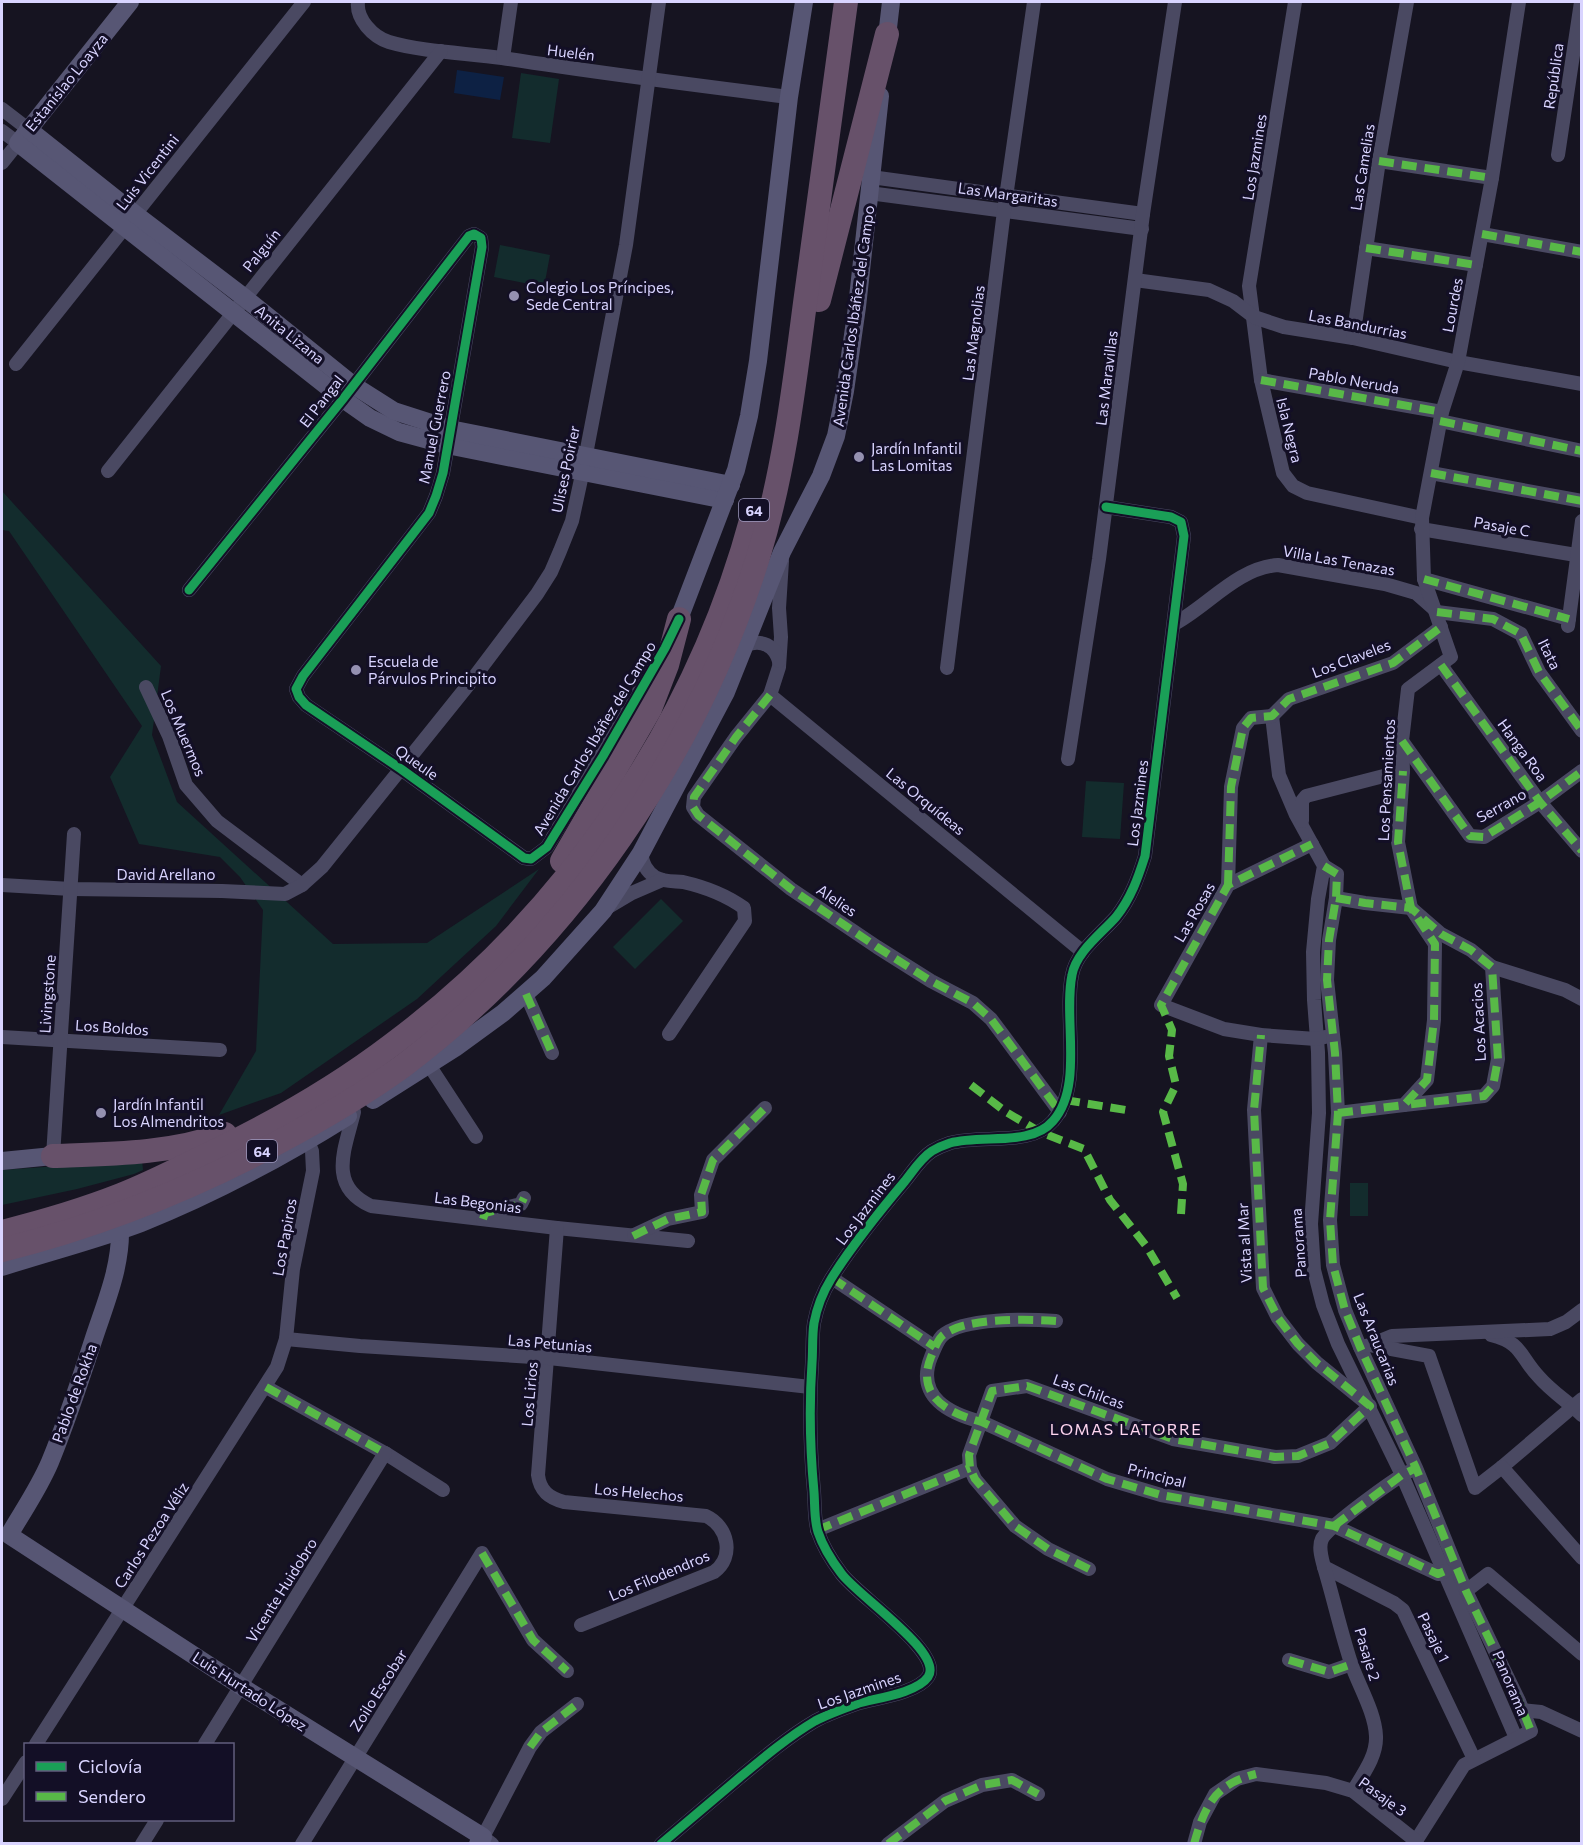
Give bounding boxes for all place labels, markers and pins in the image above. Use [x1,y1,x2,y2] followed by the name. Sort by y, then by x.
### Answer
[526,278,674,313] place label: Colegio Los Príncipes, Sede Central
[507,289,521,303] marker: Colegio Los Príncipes, Sede Central
[871,439,962,474] place label: Jardín Infantil Las Lomitas
[852,450,866,464] marker: Jardín Infantil Las Lomitas
[368,652,496,687] place label: Escuela de Párvulos Principito
[349,663,363,677] marker: Escuela de Párvulos Principito
[113,1095,224,1130] place label: Jardín Infantil Los Almendritos
[94,1106,108,1120] marker: Jardín Infantil Los Almendritos

